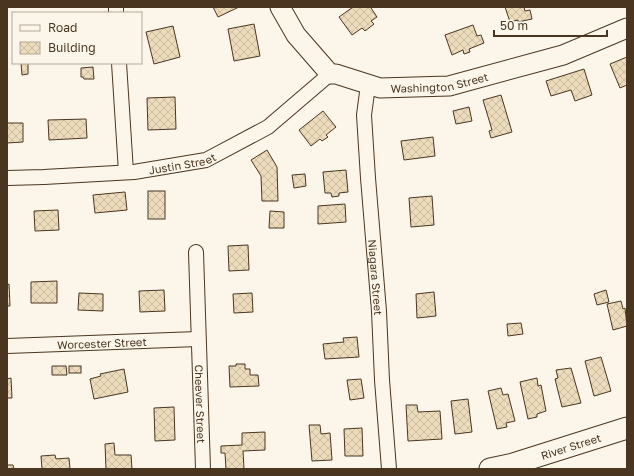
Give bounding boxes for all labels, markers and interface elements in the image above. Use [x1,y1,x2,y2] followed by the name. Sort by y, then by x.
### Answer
[12,12,142,64] legend
[494,12,607,38] scale bar
[500,18,528,33] text: 50 m
[48,20,77,35] text: Road
[48,40,96,55] text: Building
[390,69,489,94] street label: Washington Street
[148,150,218,176] street label: Justin Street
[367,239,386,316] street label: Niagara Street
[57,334,147,351] street label: Worcester Street
[193,364,209,444] street label: Cheever Street
[539,430,602,461] street label: River Street

